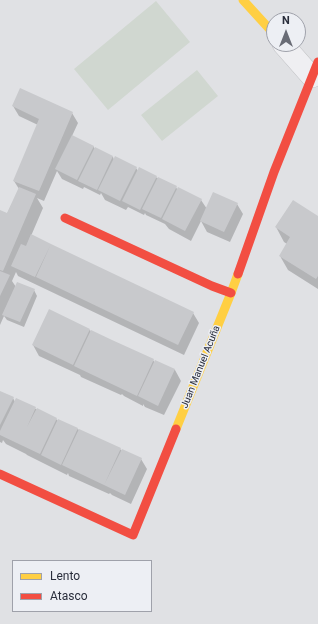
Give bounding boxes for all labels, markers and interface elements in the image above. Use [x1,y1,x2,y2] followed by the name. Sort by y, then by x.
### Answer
[266,12,306,52] north arrow
[282,14,290,27] text: N
[179,324,223,410] street label: Juan Manuel Acuña
[12,560,152,612] legend
[50,569,80,583] text: Lento
[50,589,88,603] text: Atasco

